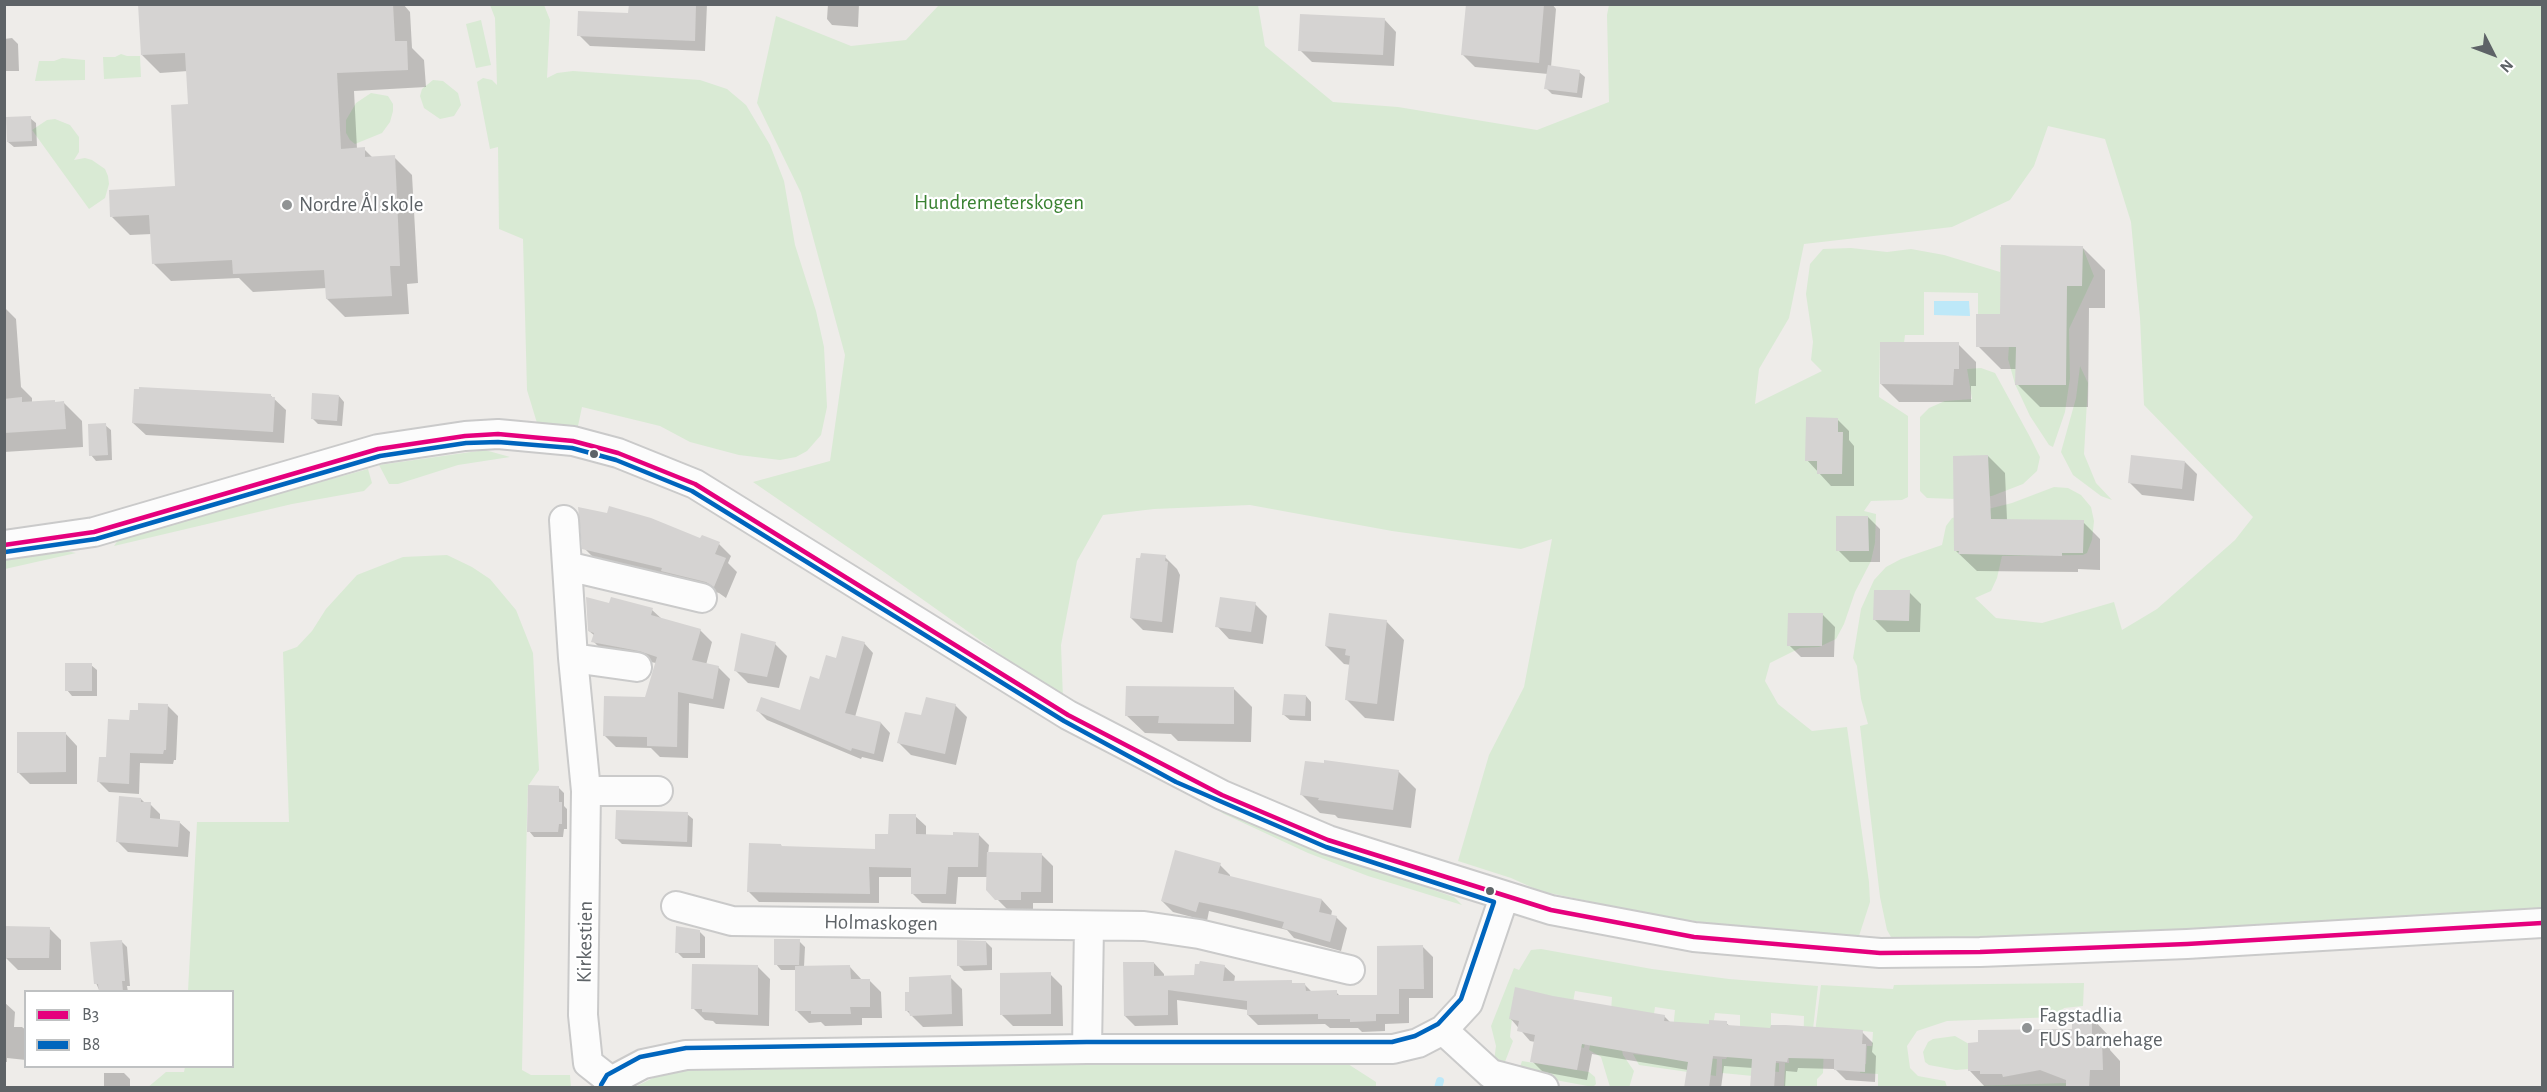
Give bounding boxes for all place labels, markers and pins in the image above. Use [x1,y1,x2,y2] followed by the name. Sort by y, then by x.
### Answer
[299,192,424,218] place label: Nordre Ål skole
[280,198,294,212] marker: Nordre Ål skole
[588,448,600,460] unlabelled marker
[1484,885,1496,897] unlabelled marker
[2039,1003,2163,1053] place label: Fagstadlia FUS barnehage
[2020,1021,2034,1035] marker: Fagstadlia FUS barnehage

